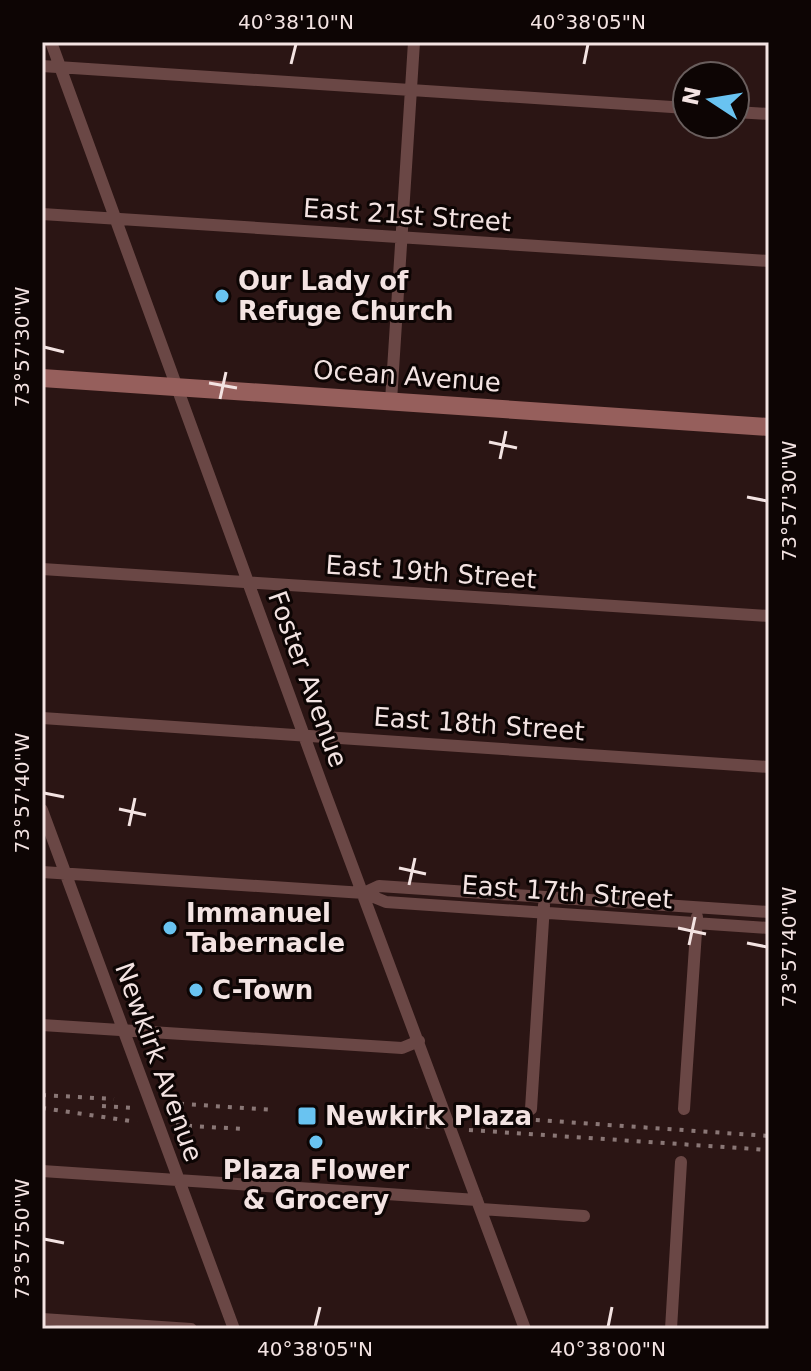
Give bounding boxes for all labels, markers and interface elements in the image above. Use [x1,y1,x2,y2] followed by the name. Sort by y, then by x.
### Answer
[238,10,354,34] text: 40°38'10"N
[530,10,646,34] text: 40°38'05"N
[671,60,751,140] north arrow
[678,84,706,108] text: N
[302,193,512,237] street label: East 21st Street
[238,266,454,326] place label: Our Lady of Refuge Church
[10,286,34,407] text: 73°57'30"W
[213,287,231,305] marker: Our Lady of Refuge Church
[312,354,502,398] street label: Ocean Avenue
[777,440,801,561] text: 73°57'30"W
[325,550,537,594] street label: East 19th Street
[262,587,354,771] street label: Foster Avenue
[373,702,585,746] street label: East 18th Street
[10,732,34,853] text: 73°57'40"W
[461,870,673,914] street label: East 17th Street
[777,886,801,1007] text: 73°57'40"W
[186,898,345,958] place label: Immanuel Tabernacle
[161,919,179,937] marker: Immanuel Tabernacle
[109,958,209,1166] street label: Newkirk Avenue
[212,975,313,1005] place label: C-Town
[187,981,205,999] marker: C-Town
[325,1101,532,1131] place label: Newkirk Plaza
[296,1105,318,1127] marker: Newkirk Plaza
[307,1133,325,1151] marker: Plaza Flower & Grocery
[223,1155,409,1215] place label: Plaza Flower & Grocery
[10,1178,34,1299] text: 73°57'50"W
[257,1337,373,1361] text: 40°38'05"N
[550,1337,666,1361] text: 40°38'00"N

